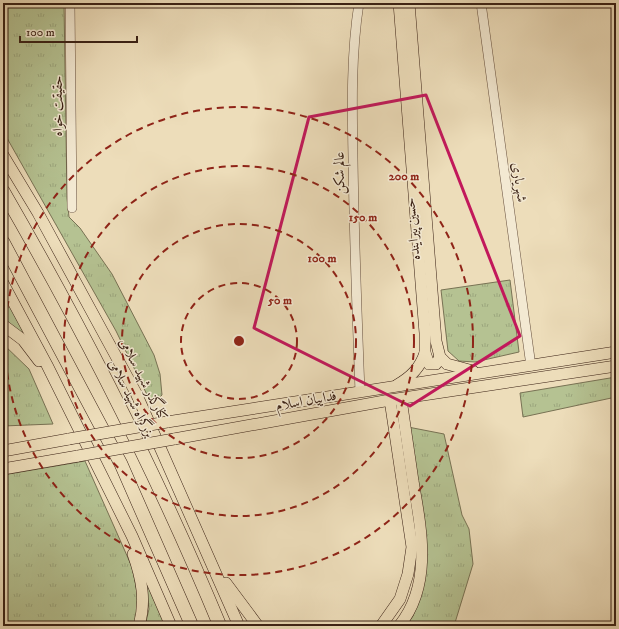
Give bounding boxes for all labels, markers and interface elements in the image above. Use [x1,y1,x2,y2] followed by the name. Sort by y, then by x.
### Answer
[20,18,137,44] scale bar
[26,25,55,40] text: 100 m
[49,76,67,136] street label: حقیقت خواه
[331,151,352,194] street label: عالم شکن
[507,161,531,203] street label: شهریاری
[389,169,419,184] text: 200 m
[401,197,426,261] street label: حسین پیراینده
[349,210,377,225] text: 150 m
[308,251,336,266] text: 100 m
[267,293,292,308] text: 50 m
[115,334,173,424] street label: کنارگذر شهید سلامی
[232,334,246,348] centre of rings
[104,356,160,441] street label: بزرگراه شهید سلامی
[274,387,339,418] street label: فداییان اسلام

